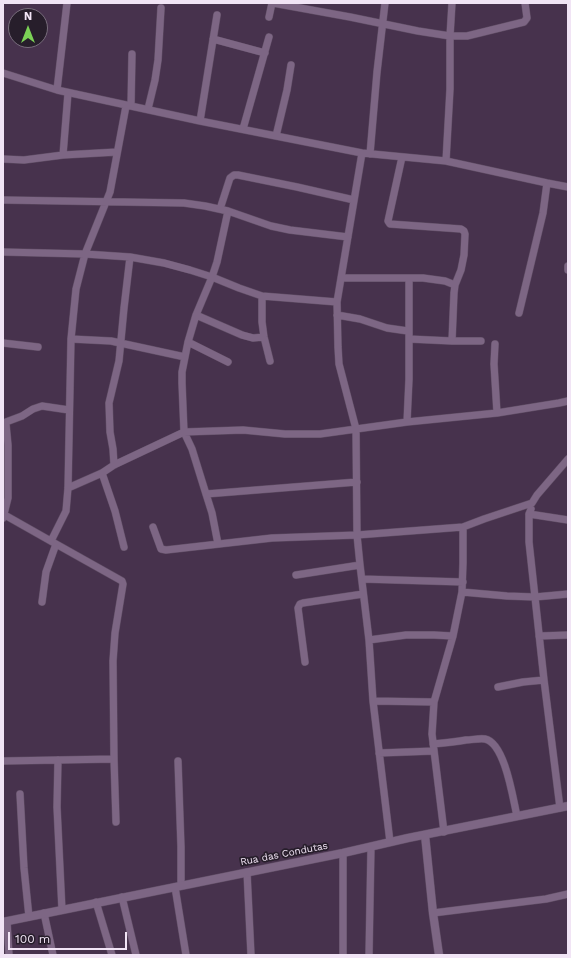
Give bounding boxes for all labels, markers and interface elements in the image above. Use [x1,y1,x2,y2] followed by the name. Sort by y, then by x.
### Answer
[8,8,48,48] north arrow
[24,10,32,23] text: N
[239,840,329,868] street label: Rua das Condutas
[10,924,129,950] scale bar
[15,932,50,946] text: 100 m

